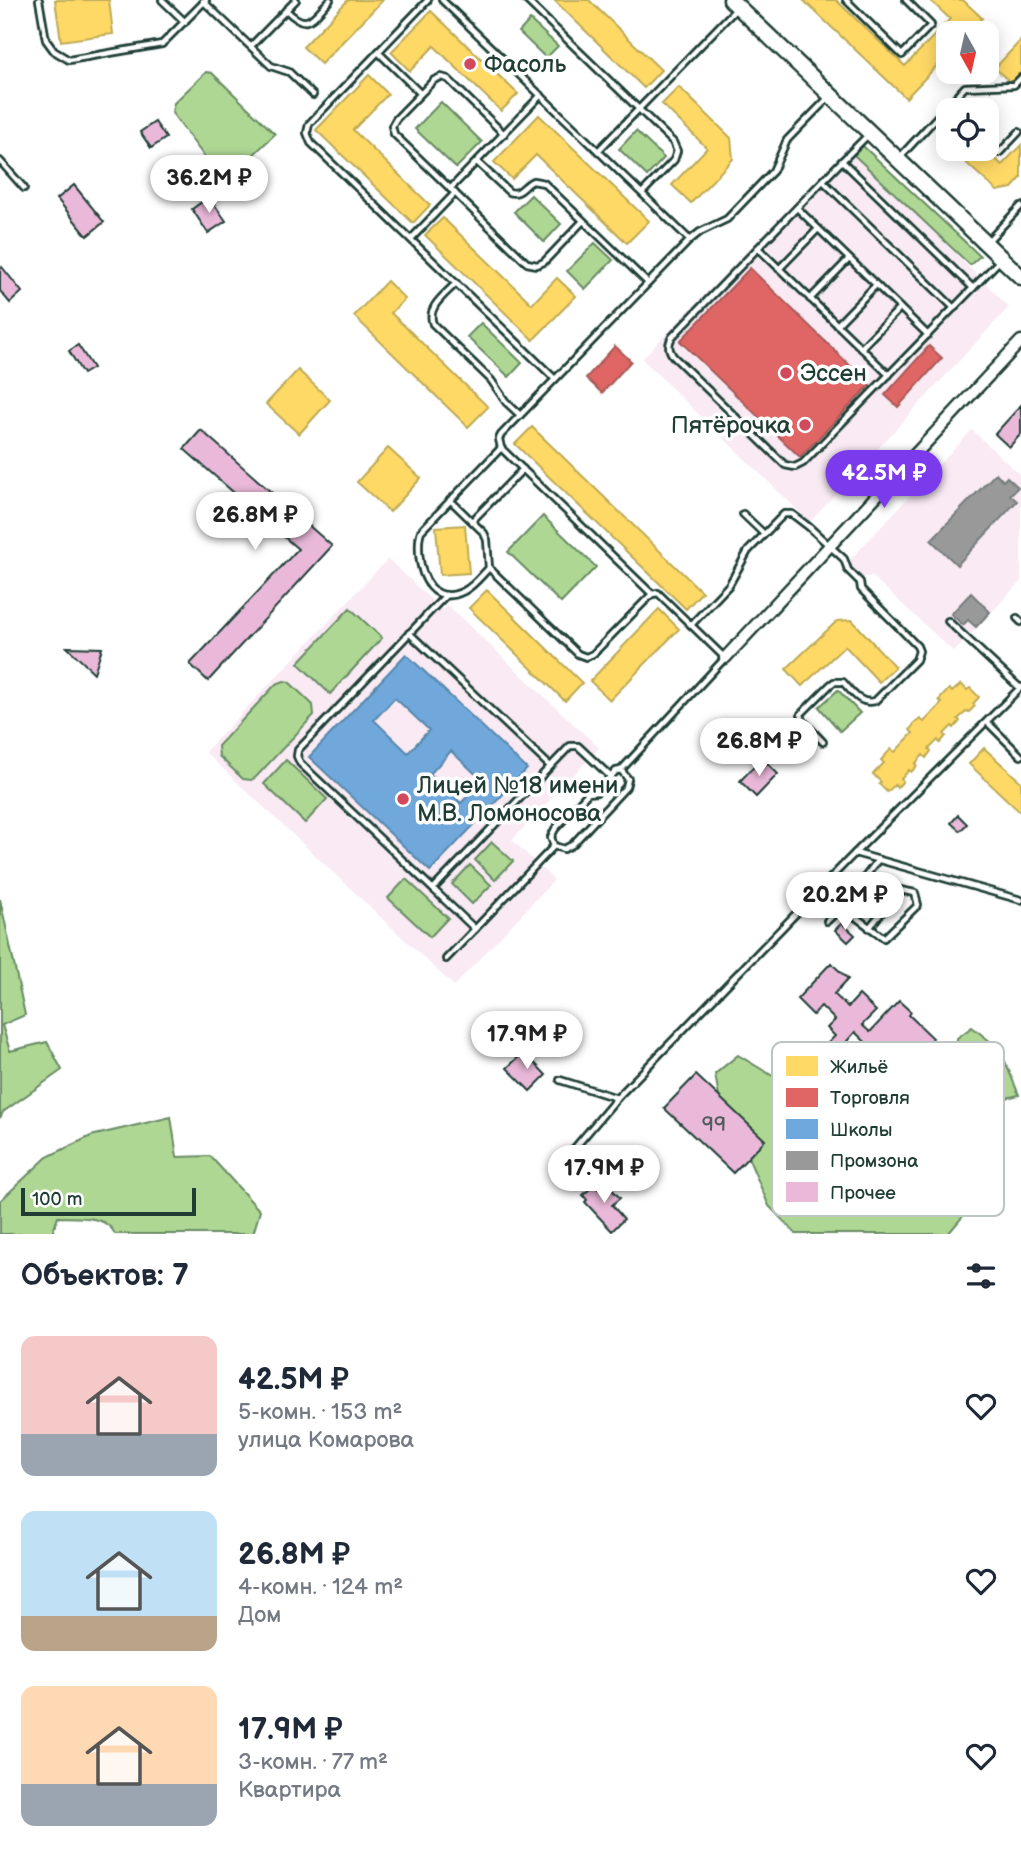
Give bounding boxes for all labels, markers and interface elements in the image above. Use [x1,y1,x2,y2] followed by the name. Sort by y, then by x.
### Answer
[936,21,999,84] north arrow
[936,21,999,161] map controls
[484,50,566,79] place label: Фасоль
[462,56,478,72] marker: Фасоль
[936,98,999,161] button: locate
[144,156,274,215] pin: 36.2M ₽
[166,164,252,192] text: 36.2M ₽
[800,359,867,388] place label: Эссен
[778,365,794,381] marker: Эссен
[671,411,791,440] place label: Пятёрочка
[797,417,813,433] marker: Пятёрочка
[819,450,949,510] pin: 42.5M ₽
[841,459,927,487] text: 42.5M ₽
[190,492,320,552] pin: 26.8M ₽
[212,501,298,529] text: 26.8M ₽
[694,718,824,778] pin: 26.8M ₽
[716,727,802,755] text: 26.8M ₽
[416,771,618,828] place label: Лицей №18 имени М.В. Ломоносова
[395,791,411,807] marker: Лицей №18 имени М.В. Ломоносова
[780,872,910,932] pin: 20.2M ₽
[802,881,888,909] text: 20.2M ₽
[462,1012,592,1071] pin: 17.9M ₽
[487,1020,567,1048] text: 17.9M ₽
[772,1042,1004,1216] legend
[830,1056,888,1079] text: Жильё
[830,1087,910,1110] text: Торговля
[702,1112,726,1137] house number: 99
[830,1119,892,1142] text: Школы
[539,1146,669,1205] pin: 17.9M ₽
[830,1150,918,1173] text: Промзона
[564,1154,644,1182] text: 17.9M ₽
[830,1182,896,1205] text: Прочее
[21,1185,196,1217] scale bar
[32,1188,83,1211] text: 100 m
[962,1257,1000,1295] icon: filters
[21,1258,189,1294] text: Объектов: 7
[238,1362,349,1398] text: 42.5M ₽
[77,1364,161,1448] icon: home
[962,1387,1000,1425] icon: heart
[238,1398,403,1426] text: 5-комн. · 153 m²
[238,1426,414,1454] text: улица Комарова
[238,1537,350,1573] text: 26.8M ₽
[77,1539,161,1623] icon: home
[962,1562,1000,1600] icon: heart
[238,1573,403,1601] text: 4-комн. · 124 m²
[238,1601,281,1629] text: Дом
[238,1712,343,1748] text: 17.9M ₽
[77,1714,161,1798] icon: home
[962,1737,1000,1775] icon: heart
[238,1748,388,1776] text: 3-комн. · 77 m²
[238,1776,341,1804] text: Квартира

